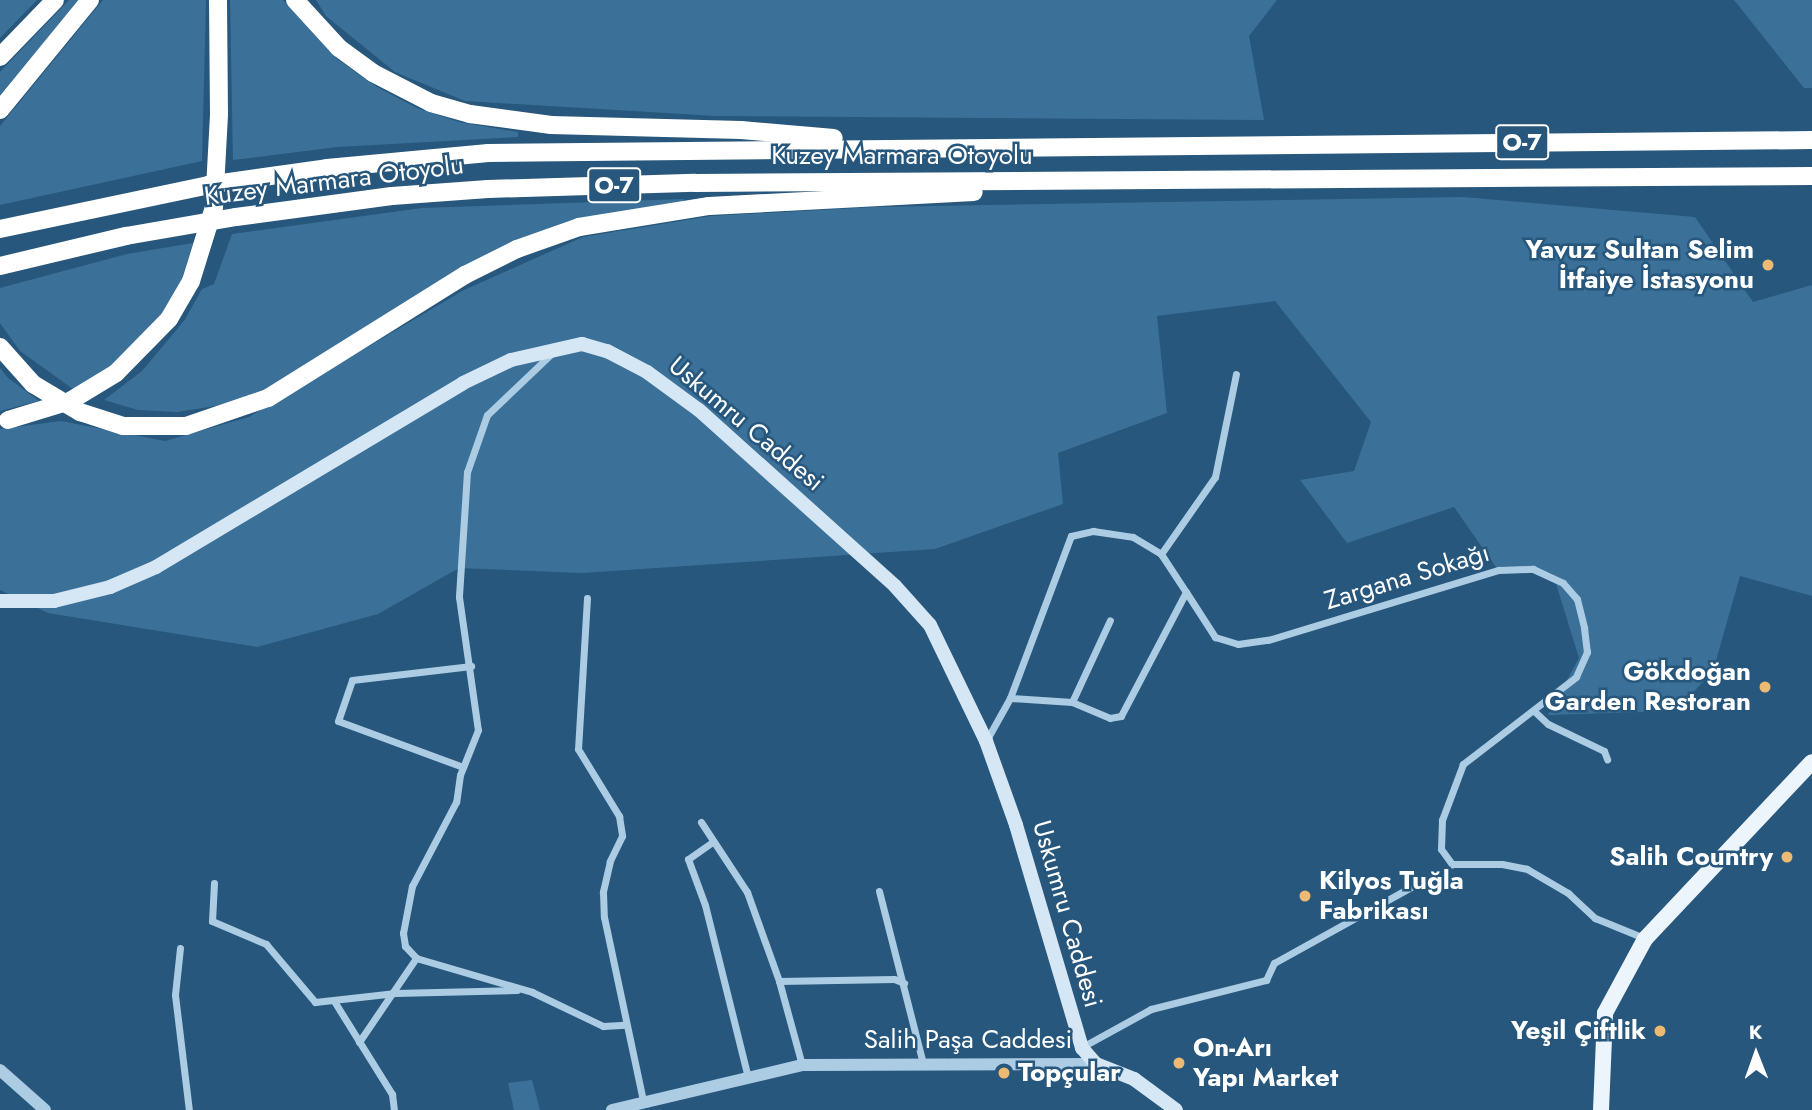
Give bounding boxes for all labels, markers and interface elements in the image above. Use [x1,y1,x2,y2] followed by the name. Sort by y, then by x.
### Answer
[1494,122,1550,162] road number: O-7
[771,140,1033,172] street label: Kuzey Marmara Otoyolu
[202,150,466,212] street label: Kuzey Marmara Otoyolu
[586,164,642,205] road number: O-7
[1526,234,1754,296] place label: Yavuz Sultan Selim İtfaiye İstasyonu
[1760,257,1776,273] marker: Yavuz Sultan Selim İtfaiye İstasyonu
[662,350,830,498] street label: Uskumru Caddesi
[1321,537,1493,617] street label: Zargana Sokağı
[1545,656,1751,718] place label: Gökdoğan Garden Restoran
[1757,679,1773,695] marker: Gökdoğan Garden Restoran
[1025,817,1109,1011] street label: Uskumru Caddesi
[1609,841,1773,873] place label: Salih Country
[1779,849,1795,865] marker: Salih Country
[1319,865,1464,926] place label: Kilyos Tuğla Fabrikası
[1297,888,1313,904] marker: Kilyos Tuğla Fabrikası
[1511,1015,1646,1047] place label: Yeşil Çiftlik
[1721,1019,1791,1089] north arrow
[1749,1019,1763,1046] text: K
[1652,1023,1668,1039] marker: Yeşil Çiftlik
[864,1024,1072,1056] street label: Salih Paşa Caddesi
[1193,1032,1338,1094] place label: On-Arı Yapı Market
[1171,1055,1187,1071] marker: On-Arı Yapı Market
[1018,1057,1121,1089] place label: Topçular
[996,1065,1012,1081] marker: Topçular

